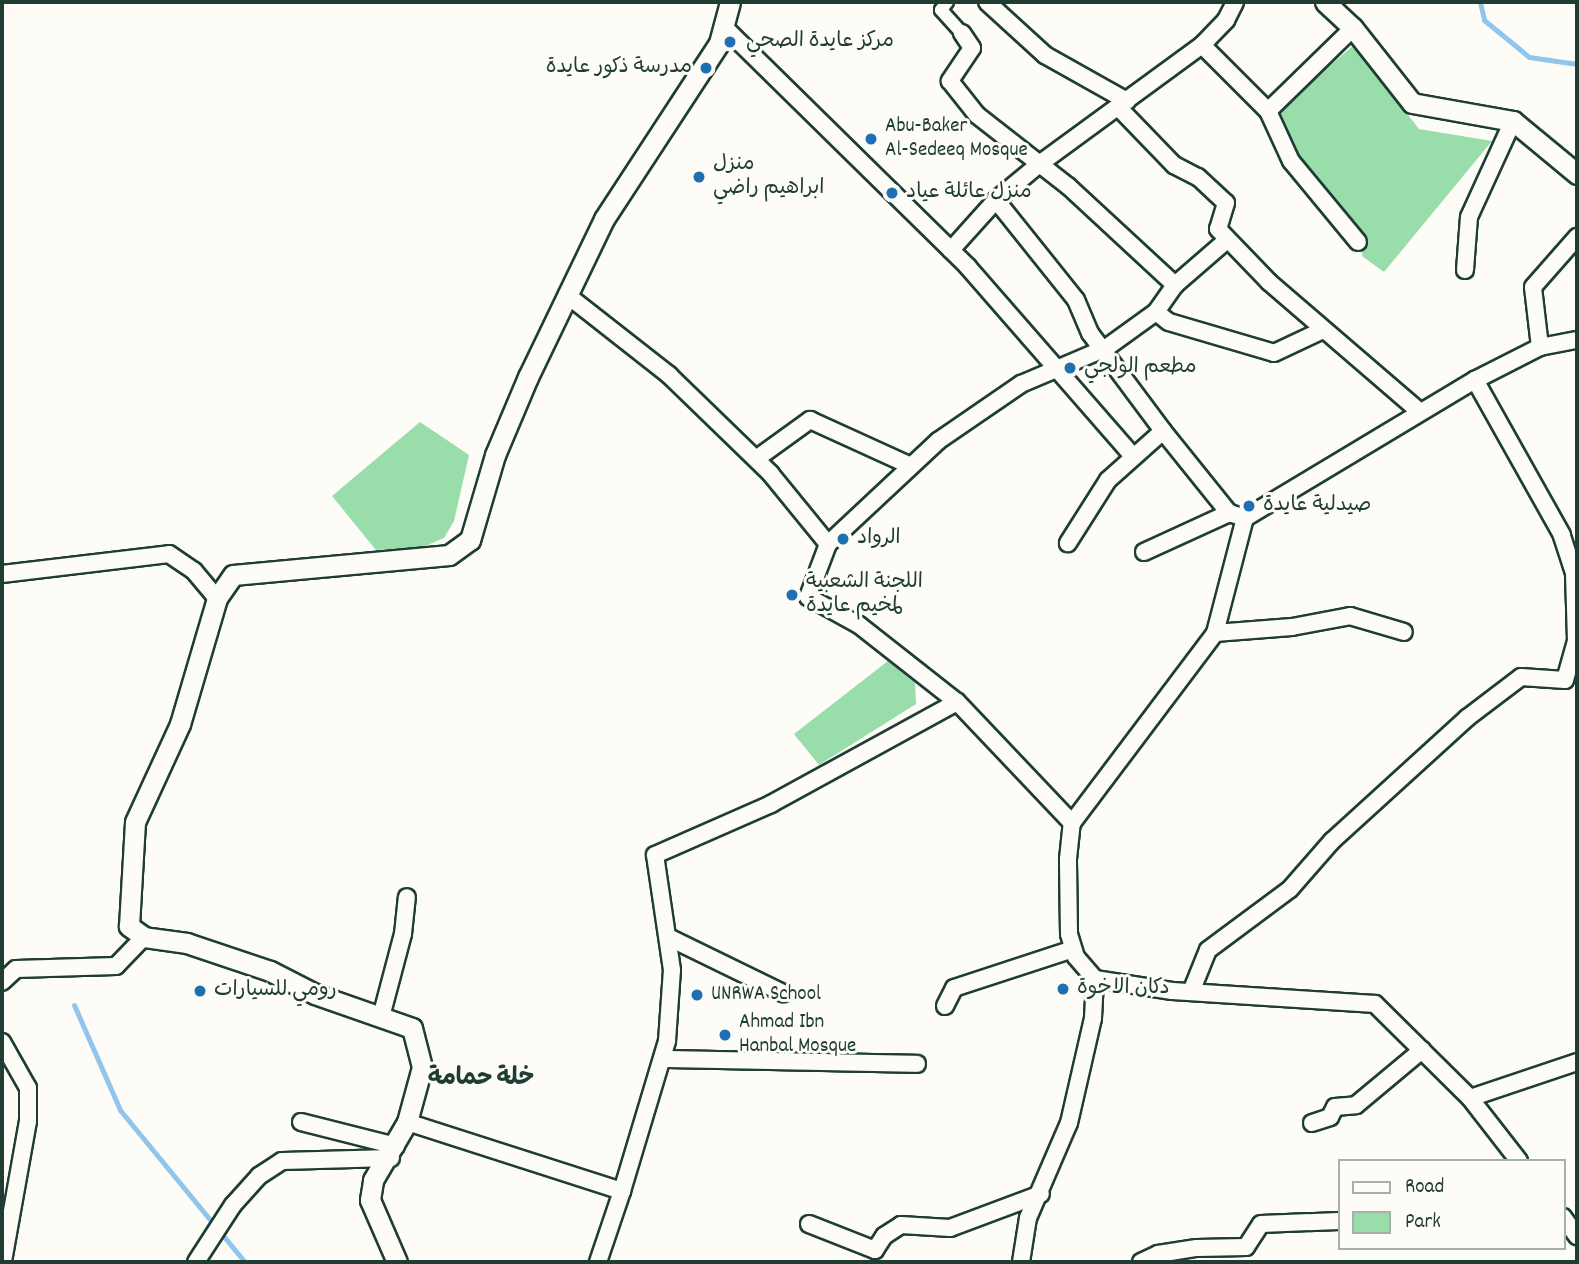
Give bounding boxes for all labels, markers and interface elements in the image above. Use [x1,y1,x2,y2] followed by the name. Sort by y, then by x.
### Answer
[746,29,894,55] place label: مركز عايدة الصحي
[720,32,740,52] marker: مركز عايدة الصحي
[546,55,692,81] place label: مدرسة ذكور عايدة
[698,60,714,76] marker: مدرسة ذكور عايدة
[885,114,1028,164] place label: Abu-Baker Al-Sedeeq Mosque
[863,131,879,147] marker: Abu-Baker Al-Sedeeq Mosque
[713,152,824,202] place label: منزل ابراهيم راضي
[691,169,707,185] marker: منزل ابراهيم راضي
[906,180,1032,206] place label: منزل عائلة عياد
[884,185,900,201] marker: منزل عائلة عياد
[1084,355,1197,381] place label: مطعم الولجي
[1062,360,1078,376] marker: مطعم الولجي
[1263,493,1371,519] place label: صيدلية عايدة
[1241,498,1257,514] marker: صيدلية عايدة
[857,526,901,552] place label: الرواد
[835,531,851,547] marker: الرواد
[806,570,923,620] place label: اللجنة الشعبية لمخيم عايدة
[784,587,800,603] marker: اللجنة الشعبية لمخيم عايدة
[1077,976,1170,1002] place label: دكان الاخوة
[214,978,337,1004] place label: رومي للسيارات
[1055,981,1071,997] marker: دكان الاخوة
[711,982,821,1008] place label: UNRWA School
[192,983,208,999] marker: رومي للسيارات
[689,987,705,1003] marker: UNRWA School
[739,1010,856,1060] place label: Ahmad Ibn Hanbal Mosque
[717,1027,733,1043] marker: Ahmad Ibn Hanbal Mosque
[428,1066,534,1094] district label: خلة حمامة
[1338,1159,1565,1250] legend
[1405,1173,1444,1203] text: Road
[1405,1208,1441,1238] text: Park

